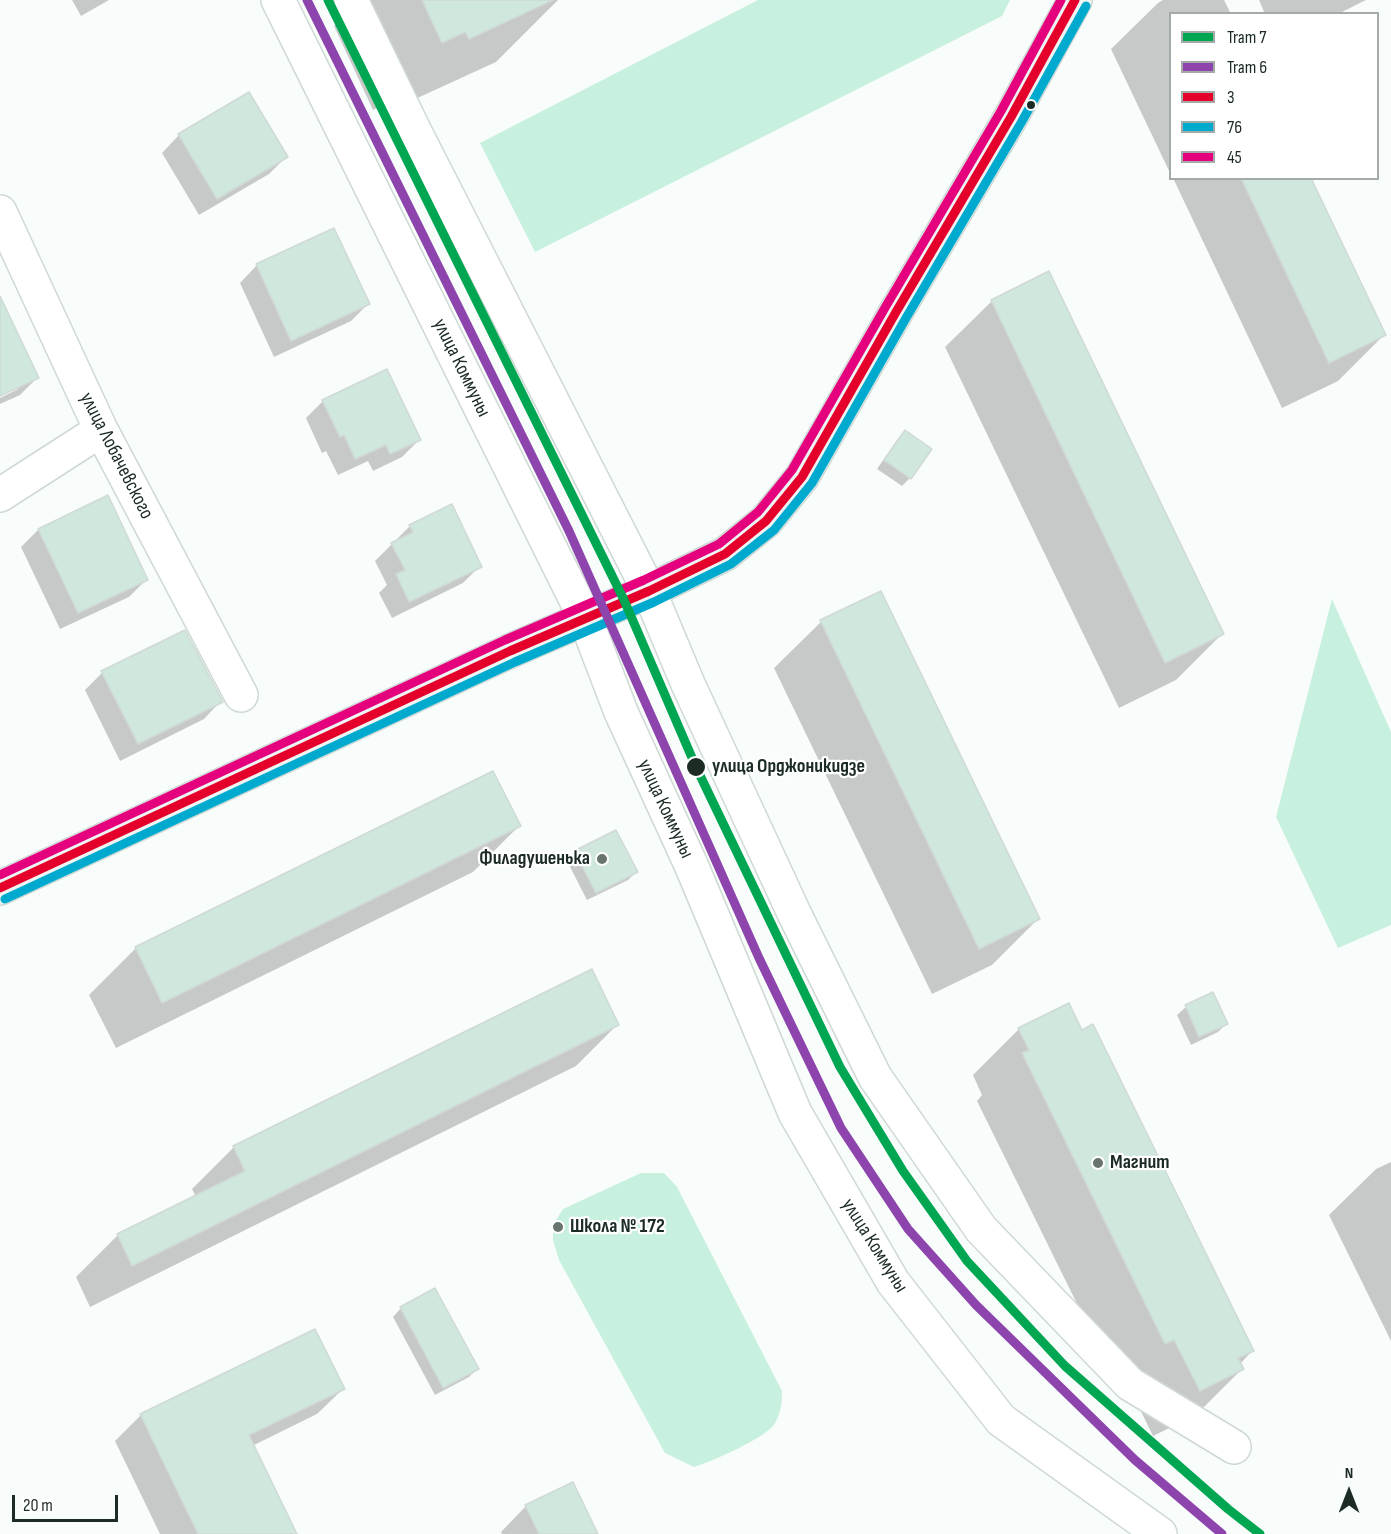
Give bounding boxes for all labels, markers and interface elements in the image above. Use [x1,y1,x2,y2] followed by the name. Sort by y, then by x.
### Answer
[1169,12,1379,180] legend
[1227,27,1266,48] text: Tram 7
[1227,57,1267,78] text: Tram 6
[1227,87,1235,108] text: 3
[1025,99,1037,111] unlabelled marker
[1227,117,1242,138] text: 76
[1227,147,1242,168] text: 45
[427,315,495,421] street label: улица Коммуны
[74,389,158,523] street label: улица Лобачевского
[712,755,865,779] place label: улица Орджоникидзе
[632,756,698,862] street label: улица Коммуны
[685,756,707,778] marker: улица Орджоникидзе
[479,847,590,871] place label: Филадушенька
[595,852,609,866] marker: Филадушенька
[1110,1151,1169,1175] place label: Магнит
[1091,1156,1105,1170] marker: Магнит
[836,1195,912,1297] street label: улица Коммуны
[570,1215,665,1239] place label: Школа № 172
[551,1220,565,1234] marker: Школа № 172
[1319,1462,1379,1522] north arrow
[1345,1464,1353,1483] text: N
[15,1483,122,1521] scale bar
[23,1495,53,1516] text: 20 m

